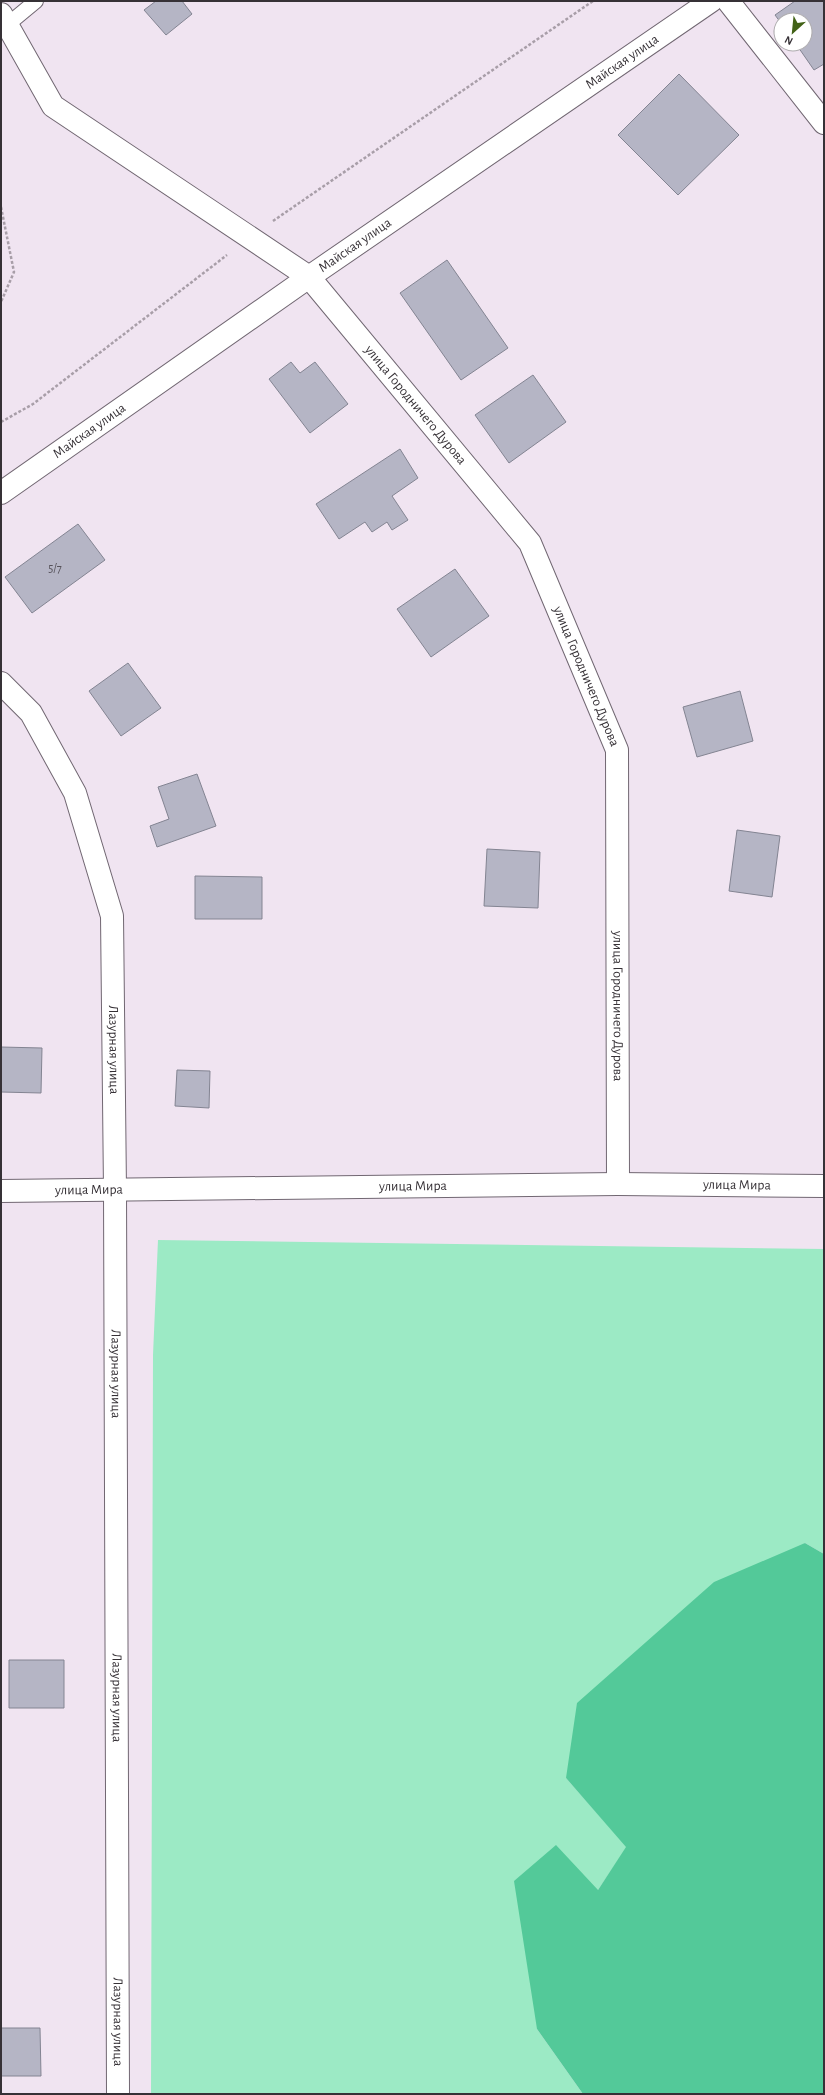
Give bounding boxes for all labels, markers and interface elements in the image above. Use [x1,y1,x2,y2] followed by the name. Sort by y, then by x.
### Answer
[773,12,813,52] north arrow
[583,32,662,92] street label: Майская улица
[783,34,795,47] text: N
[316,215,395,275] street label: Майская улица
[361,342,469,468] street label: улица Городничего Дурова
[51,400,129,461] street label: Майская улица
[48,562,62,574] house number: 5/7
[550,603,622,749] street label: улица Городничего Дурова
[610,930,625,1082] street label: улица Городничего Дурова
[106,1005,121,1095] street label: Лазурная улица
[702,1178,772,1192] street label: улица Мира
[378,1179,448,1194] street label: улица Мира
[54,1183,124,1197] street label: улица Мира
[108,1329,123,1419] street label: Лазурная улица
[110,1653,124,1743] street label: Лазурная улица
[111,1977,125,2067] street label: Лазурная улица

